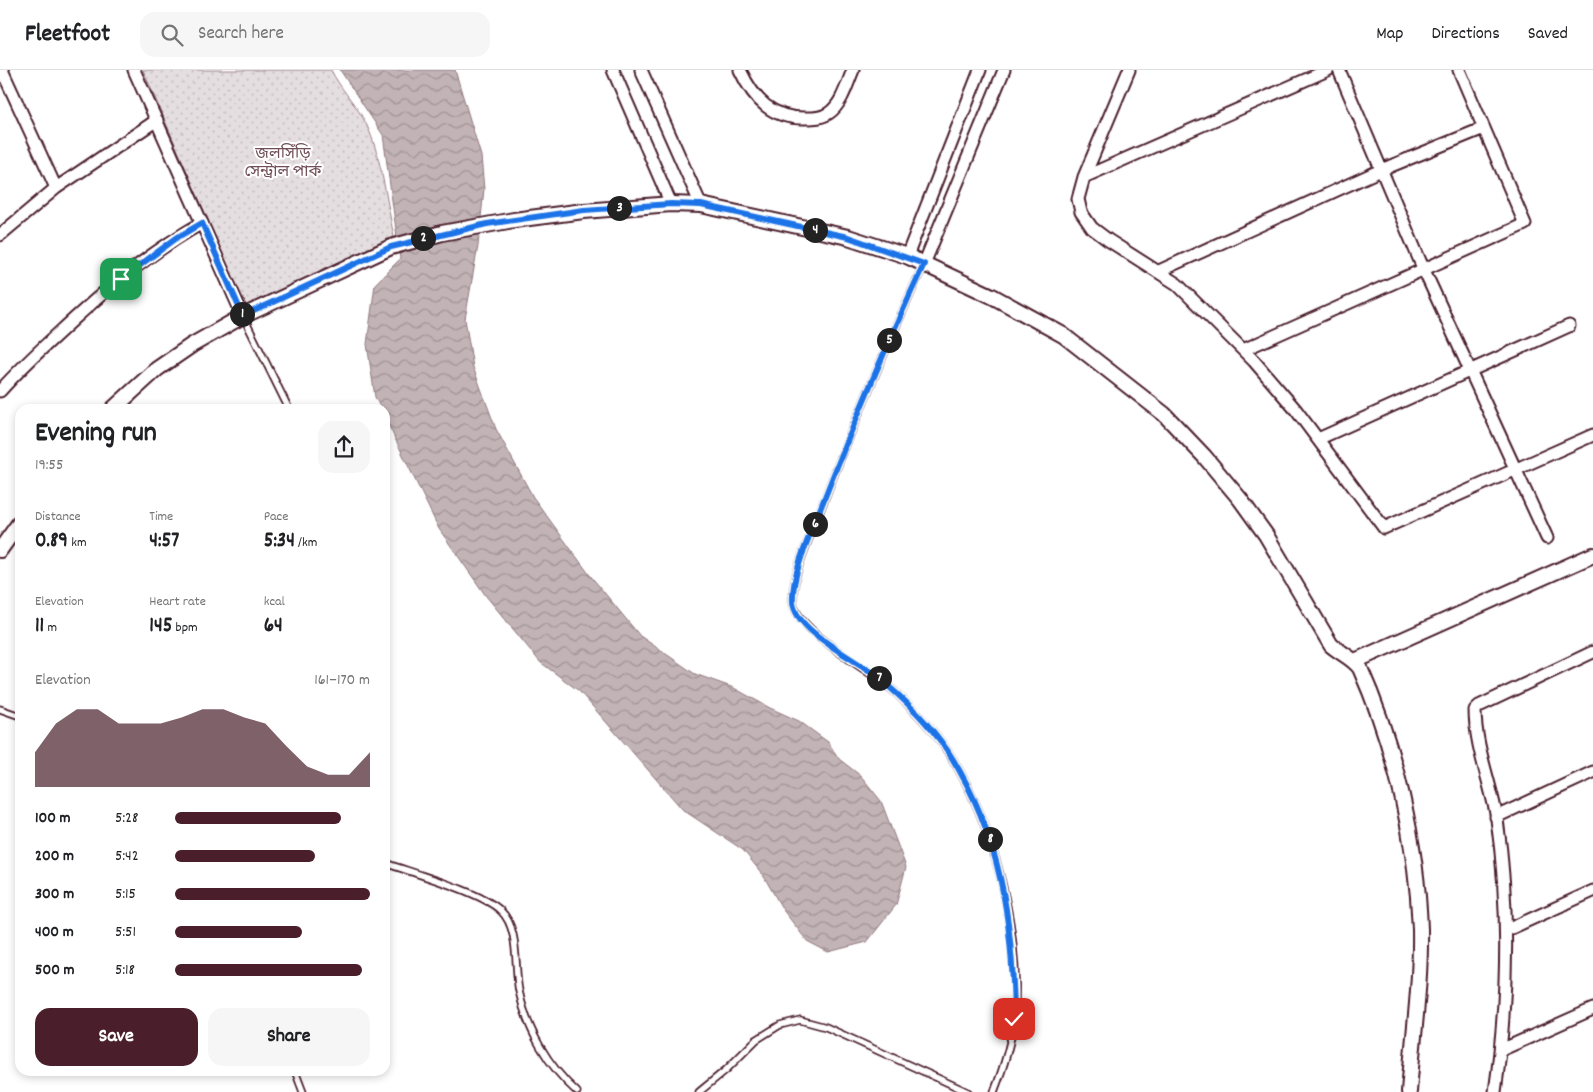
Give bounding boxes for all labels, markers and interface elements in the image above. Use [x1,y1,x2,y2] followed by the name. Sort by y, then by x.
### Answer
[140,12,490,57] search box
[25,18,110,52] text: Fleetfoot
[158,21,186,49] icon: search
[198,21,284,48] text: Search here
[1376,22,1403,47] text: Map
[1431,22,1500,47] text: Directions
[1528,22,1568,47] text: Saved
[245,143,323,184] park label: জলসিঁড়ি সেন্ট্রাল পার্ক
[606,196,632,220] pin: 3
[616,198,623,218] text: 3
[802,218,828,242] pin: 4
[813,220,818,240] text: 4
[410,226,436,250] pin: 2
[420,228,427,248] text: 2
[100,258,142,300] pin
[107,265,135,293] icon: arrive
[230,302,254,326] pin: 1
[241,304,244,324] text: 1
[876,328,902,352] pin: 5
[886,330,893,350] text: 5
[35,415,157,455] text: Evening run
[318,421,370,473] button: share
[35,454,63,477] text: 19:55
[35,507,81,527] text: Distance
[149,507,173,527] text: Time
[264,507,288,527] text: Pace
[802,512,828,536] pin: 6
[812,514,819,534] text: 6
[35,527,68,557] text: 0.89
[149,527,179,557] text: 4:57
[264,527,295,557] text: 5:34
[68,533,87,553] text: km
[295,533,317,553] text: /km
[35,592,84,612] text: Elevation
[149,592,206,612] text: Heart rate
[264,592,285,612] text: kcal
[35,612,44,642] text: 11
[149,612,172,642] text: 145
[264,612,283,642] text: 64
[44,618,57,638] text: m
[172,618,198,638] text: bpm
[866,666,892,690] pin: 7
[877,668,882,688] text: 7
[35,669,91,692] text: Elevation
[314,669,370,692] text: 161–170 m
[35,807,71,830] text: 100 m
[115,807,138,830] text: 5:28
[978,826,1002,852] pin: 8
[988,829,993,849] text: 8
[35,845,74,868] text: 200 m
[115,845,139,868] text: 5:42
[35,883,74,906] text: 300 m
[115,883,136,906] text: 5:15
[35,921,74,944] text: 400 m
[115,921,136,944] text: 5:51
[35,959,75,982] text: 500 m
[115,959,135,982] text: 5:18
[993,998,1035,1040] pin
[1000,1005,1028,1033] icon: check
[35,1008,198,1066] button: Save
[208,1008,370,1066] button: Share

